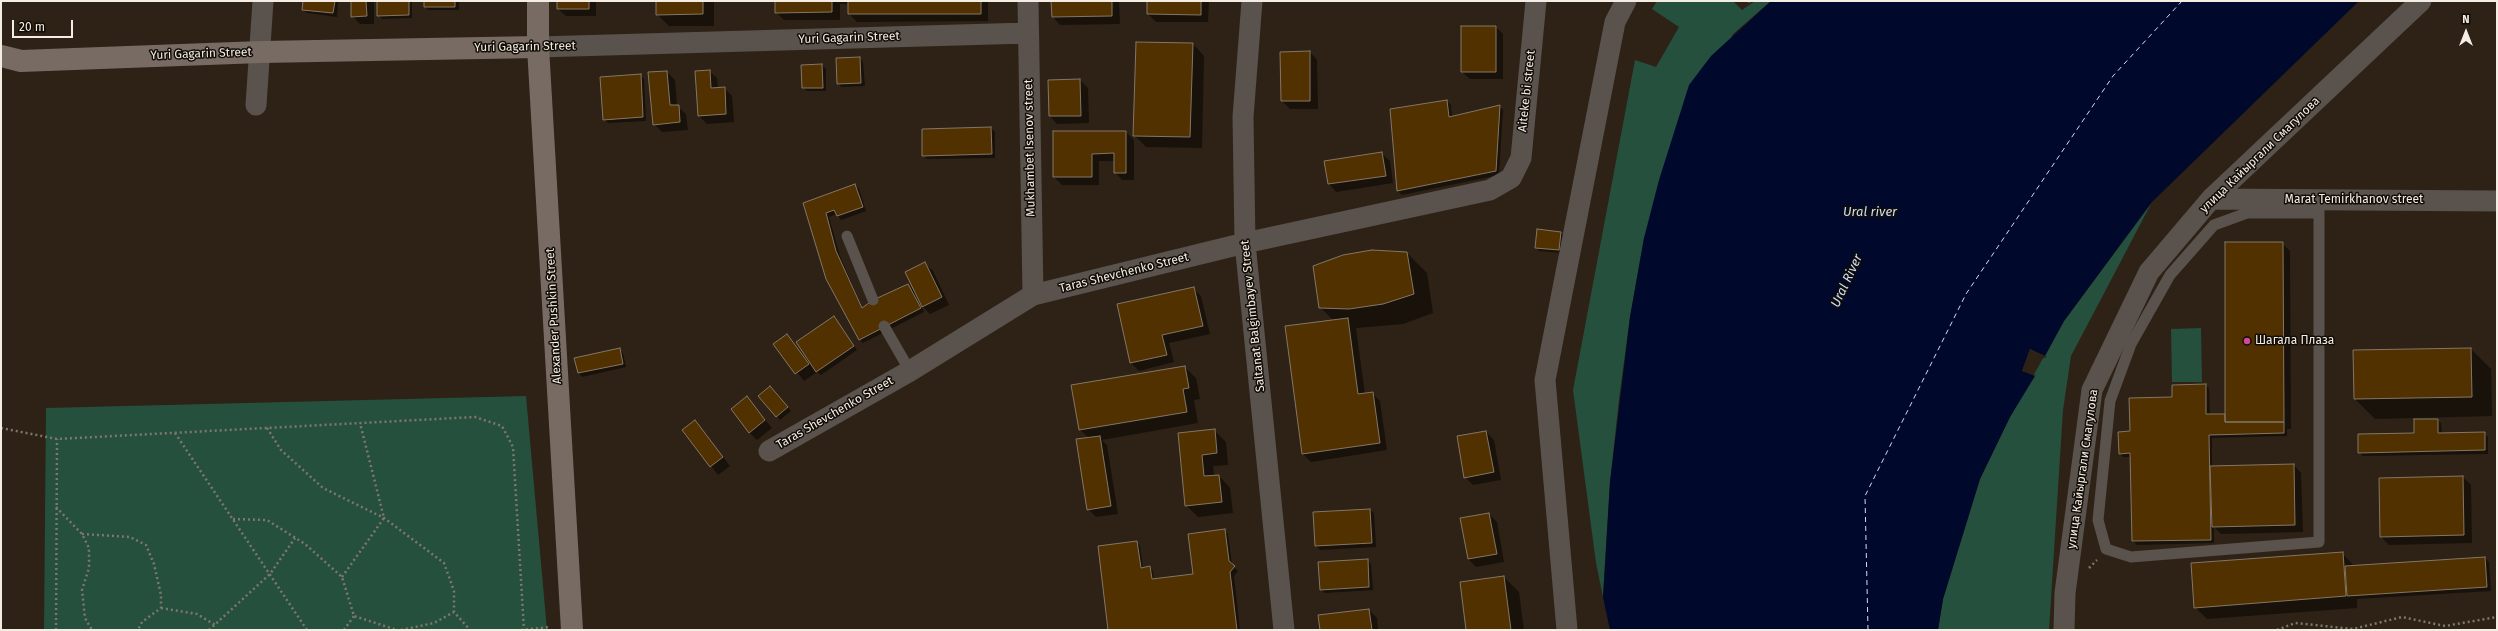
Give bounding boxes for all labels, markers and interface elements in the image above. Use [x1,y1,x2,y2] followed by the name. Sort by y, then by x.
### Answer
[14,12,75,38] scale bar
[2446,12,2486,52] north arrow
[2462,13,2470,26] text: N
[19,20,45,34] text: 20 m
[798,29,900,47] street label: Yuri Gagarin Street
[474,39,576,55] street label: Yuri Gagarin Street
[150,45,252,63] street label: Yuri Gagarin Street
[1516,49,1538,133] street label: Aiteke bi street
[1022,79,1038,217] street label: Mukhambet Isenov street
[2197,94,2323,216] street label: улица Кайыргали Смагулова
[2285,193,2423,207] street label: Marat Temirkhanov street
[1843,204,1897,220] water label: Ural river
[1238,239,1268,393] street label: Saltanat Balgimbayev Street
[543,248,565,384] street label: Alexander Pushkin Street
[1058,250,1190,296] street label: Taras Shevchenko Street
[1828,252,1866,310] water label: Ural River
[2255,334,2334,348] place label: Шагала Плаза
[2242,336,2252,346] marker: Шагала Плаза
[774,374,896,452] street label: Taras Shevchenko Street
[2065,388,2101,550] street label: улица Кайыргали Смагулова

